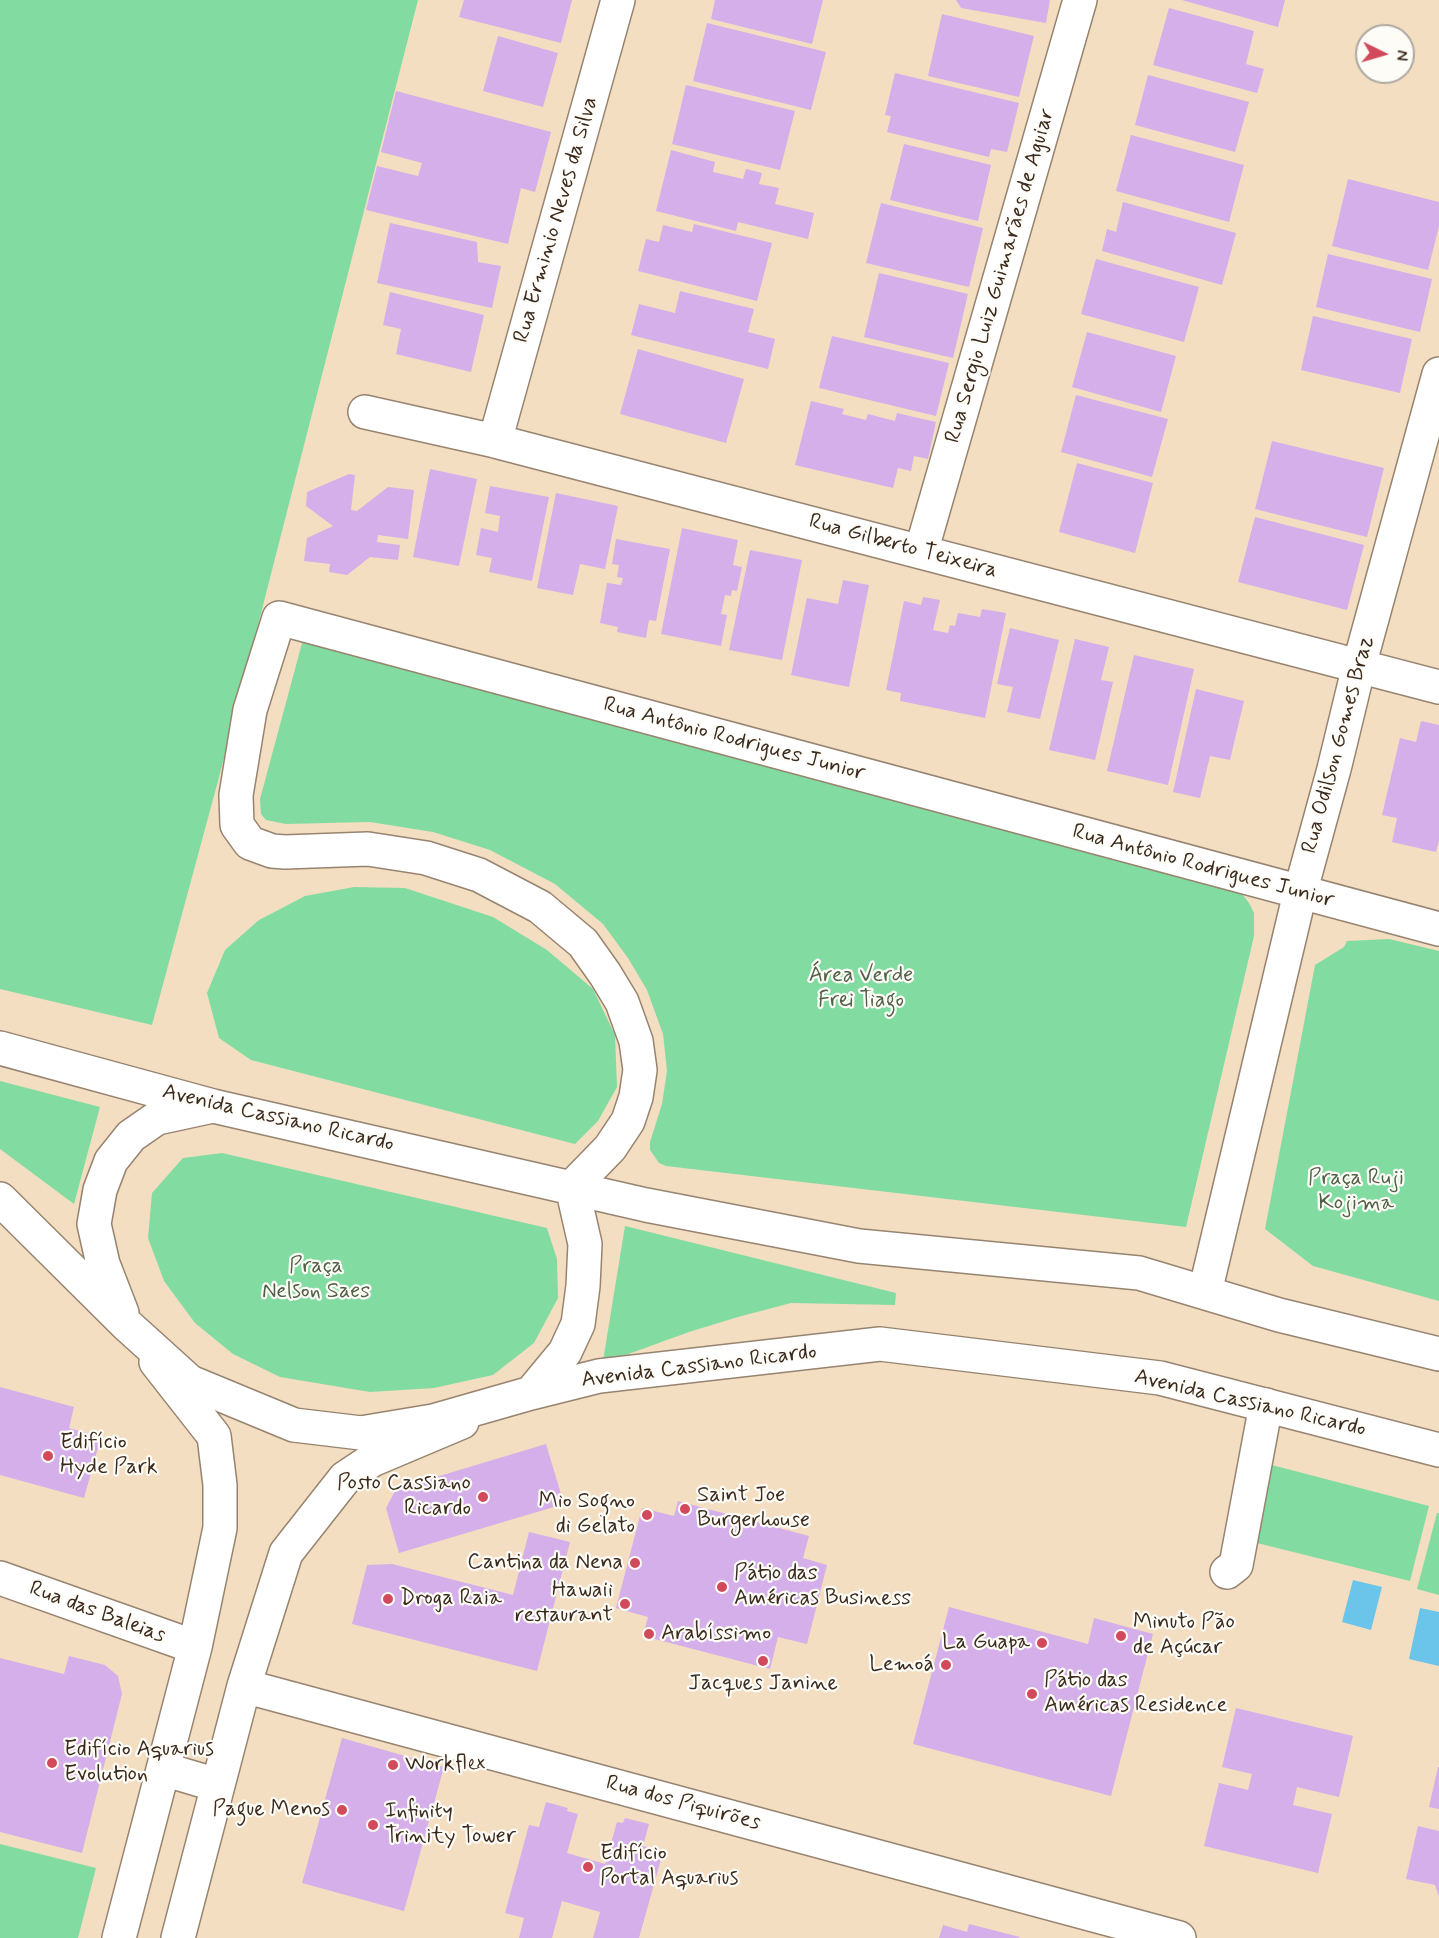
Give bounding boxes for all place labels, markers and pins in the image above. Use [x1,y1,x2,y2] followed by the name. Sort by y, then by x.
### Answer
[60,1430,158,1482] place label: Edifício Hyde Park
[41,1449,55,1463] marker: Edifício Hyde Park
[337,1471,471,1522] place label: Posto Cassiano Ricardo
[697,1483,810,1534] place label: Saint Joe Burgerhouse
[538,1489,635,1540] place label: Mio Sogno di Gelato
[476,1490,490,1504] marker: Posto Cassiano Ricardo
[678,1502,692,1516] marker: Saint Joe Burgerhouse
[640,1508,654,1522] marker: Mio Sogno di Gelato
[467,1550,623,1576] place label: Cantina da Nena
[628,1556,642,1570] marker: Cantina da Nena
[734,1561,911,1612] place label: Pátio das Américas Business
[515,1578,613,1630] place label: Hawaii restaurant
[715,1580,729,1594] marker: Pátio das Américas Business
[400,1586,502,1612] place label: Droga Raia
[381,1592,395,1606] marker: Droga Raia
[618,1597,632,1611] marker: Hawaii restaurant
[1133,1610,1235,1662] place label: Minuto Pão de Açúcar
[661,1621,771,1647] place label: Arabíssimo
[642,1627,656,1641] marker: Arabíssimo
[1114,1629,1128,1643] marker: Minuto Pão de Açúcar
[942,1630,1030,1656] place label: La Guapa
[1035,1636,1049,1650] marker: La Guapa
[869,1652,934,1678] place label: Lemoá
[756,1654,770,1668] marker: Jacques Janine
[939,1658,953,1672] marker: Lemoá
[1044,1668,1227,1720] place label: Pátio das Américas Residence
[688,1671,838,1697] place label: Jacques Janine
[1025,1687,1039,1701] marker: Pátio das Américas Residence
[64,1737,214,1789] place label: Edifício Aquarius Evolution
[405,1752,485,1778] place label: Workflex
[45,1756,59,1770] marker: Edifício Aquarius Evolution
[386,1758,400,1772] marker: Workflex
[213,1797,330,1823] place label: Pague Menos
[385,1799,516,1850] place label: Infinity Trinity Tower
[335,1803,349,1817] marker: Pague Menos
[366,1818,380,1832] marker: Infinity Trinity Tower
[600,1841,738,1892] place label: Edifício Portal Aquarius
[581,1860,595,1874] marker: Edifício Portal Aquarius

